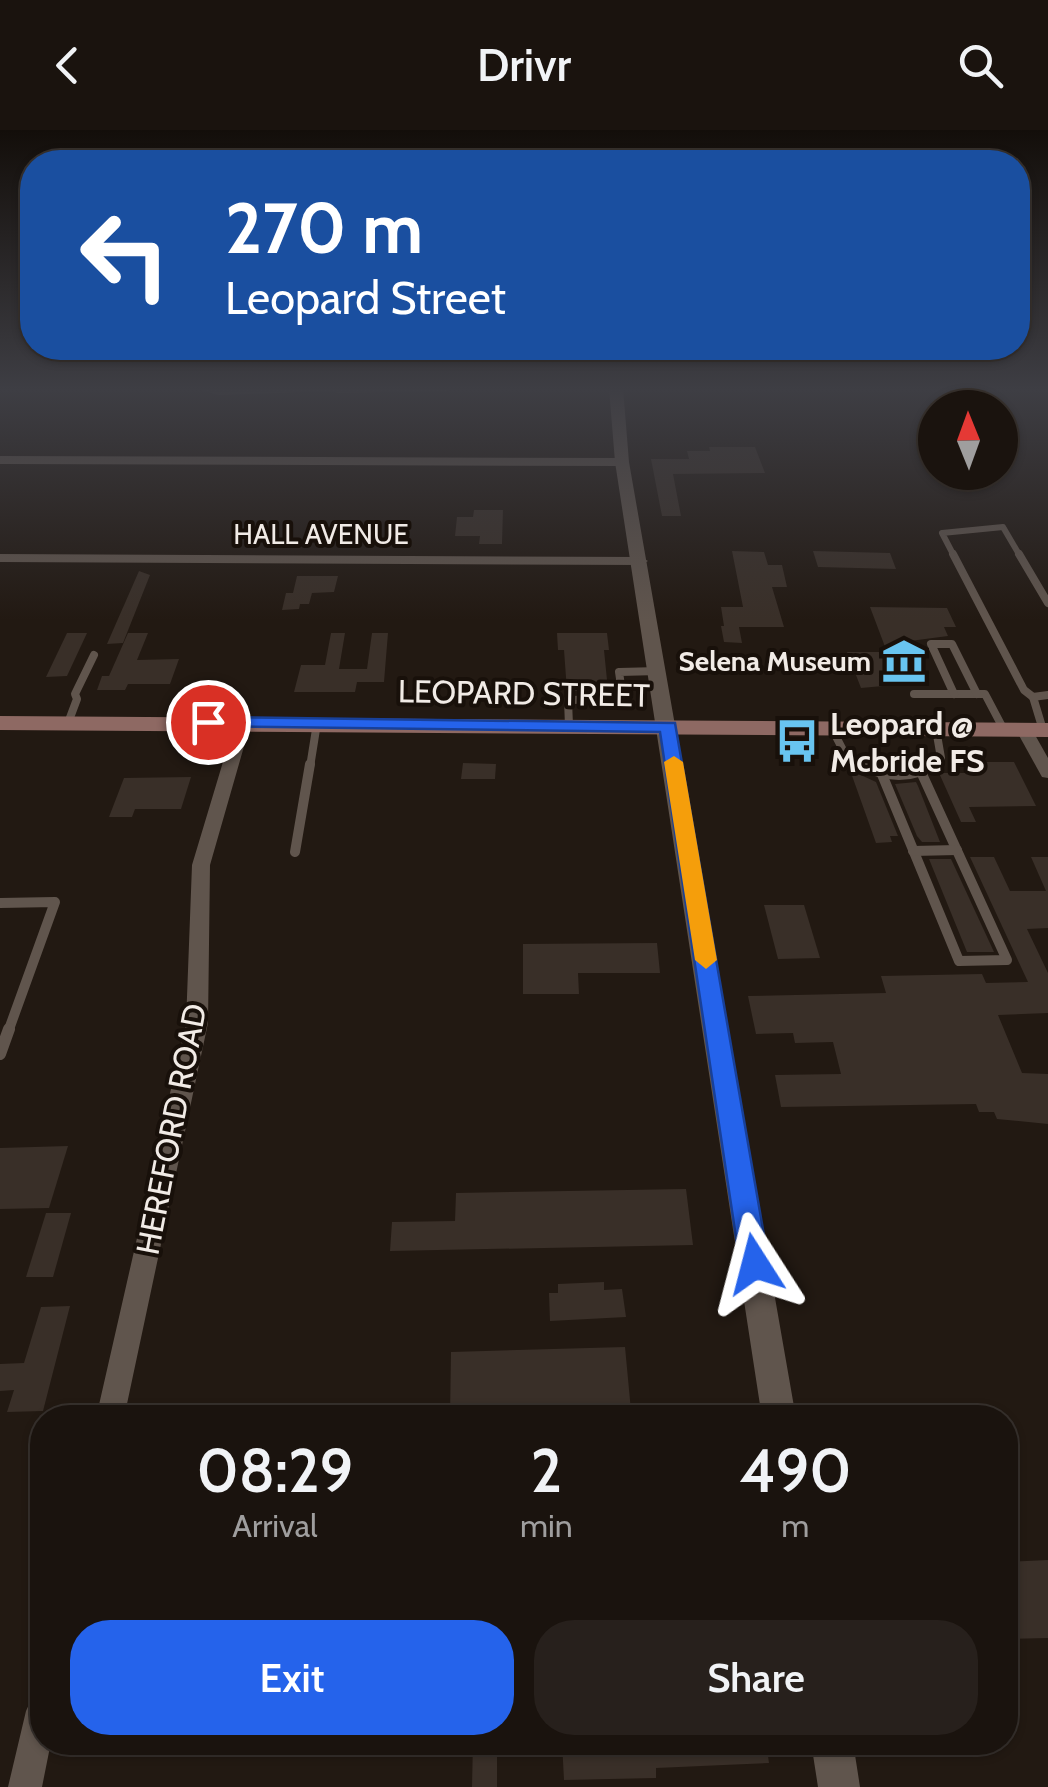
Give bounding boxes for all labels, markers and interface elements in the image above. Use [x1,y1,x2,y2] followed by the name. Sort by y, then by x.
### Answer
[40,38,95,93] icon: back
[477,38,571,92] text: Drivr
[953,38,1008,93] icon: search
[225,185,423,271] text: 270 m
[60,190,190,320] icon: left
[225,271,506,325] text: Leopard Street
[918,390,1018,490] north arrow
[918,390,1018,490] map controls
[233,517,409,551] street label: HALL AVENUE
[880,637,928,685] museum icon: Selena Museum
[679,644,871,678] place label: Selena Museum
[398,671,650,715] street label: LEOPARD STREET
[166,680,251,765] pin
[181,695,236,750] icon: arrive
[830,704,985,780] place label: Leopard @ Mcbride FS
[773,717,821,765] bus stop icon: Leopard @ Mcbride FS
[128,1000,214,1258] street label: HEREFORD ROAD
[703,1212,807,1316] position arrow
[196,1434,353,1507] text: 08:29
[530,1434,562,1507] text: 2
[739,1434,852,1507] text: 490
[232,1506,318,1545] text: Arrival
[520,1506,573,1545] text: min
[781,1506,809,1545] text: m
[70,1620,514,1735] button: Exit
[534,1620,978,1735] button: Share

